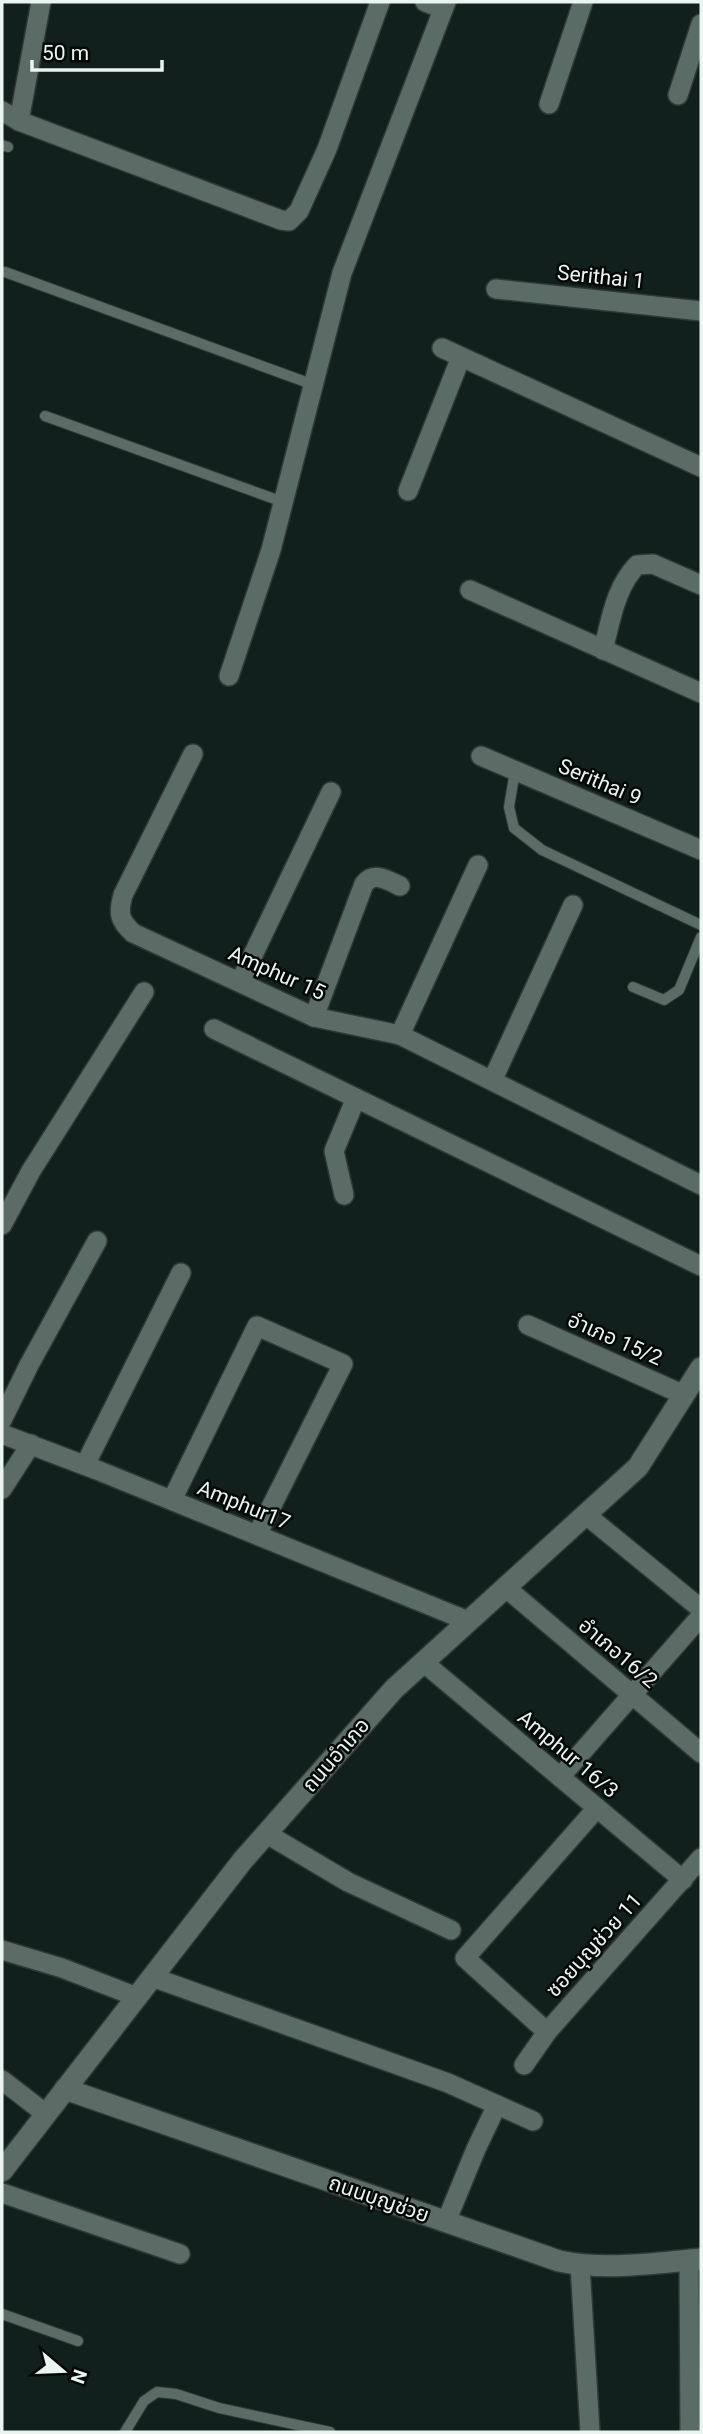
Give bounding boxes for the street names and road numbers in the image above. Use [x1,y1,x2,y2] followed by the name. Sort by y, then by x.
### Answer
[556,260,646,294] street label: Serithai 1
[555,754,645,810] street label: Serithai 9
[225,941,329,1005] street label: Amphur 15
[564,1308,666,1371] street label: อำเภอ 15/2
[194,1476,294,1534] street label: Amphur17
[574,1613,662,1693] street label: อำเภอ16/2
[513,1705,623,1803] street label: Amphur 16/3
[297,1713,375,1797] street label: ถนนอำเภอ
[541,1888,648,2002] street label: ซอยบุญช่วย 11
[325,2171,432,2228] street label: ถนนบุญช่วย

